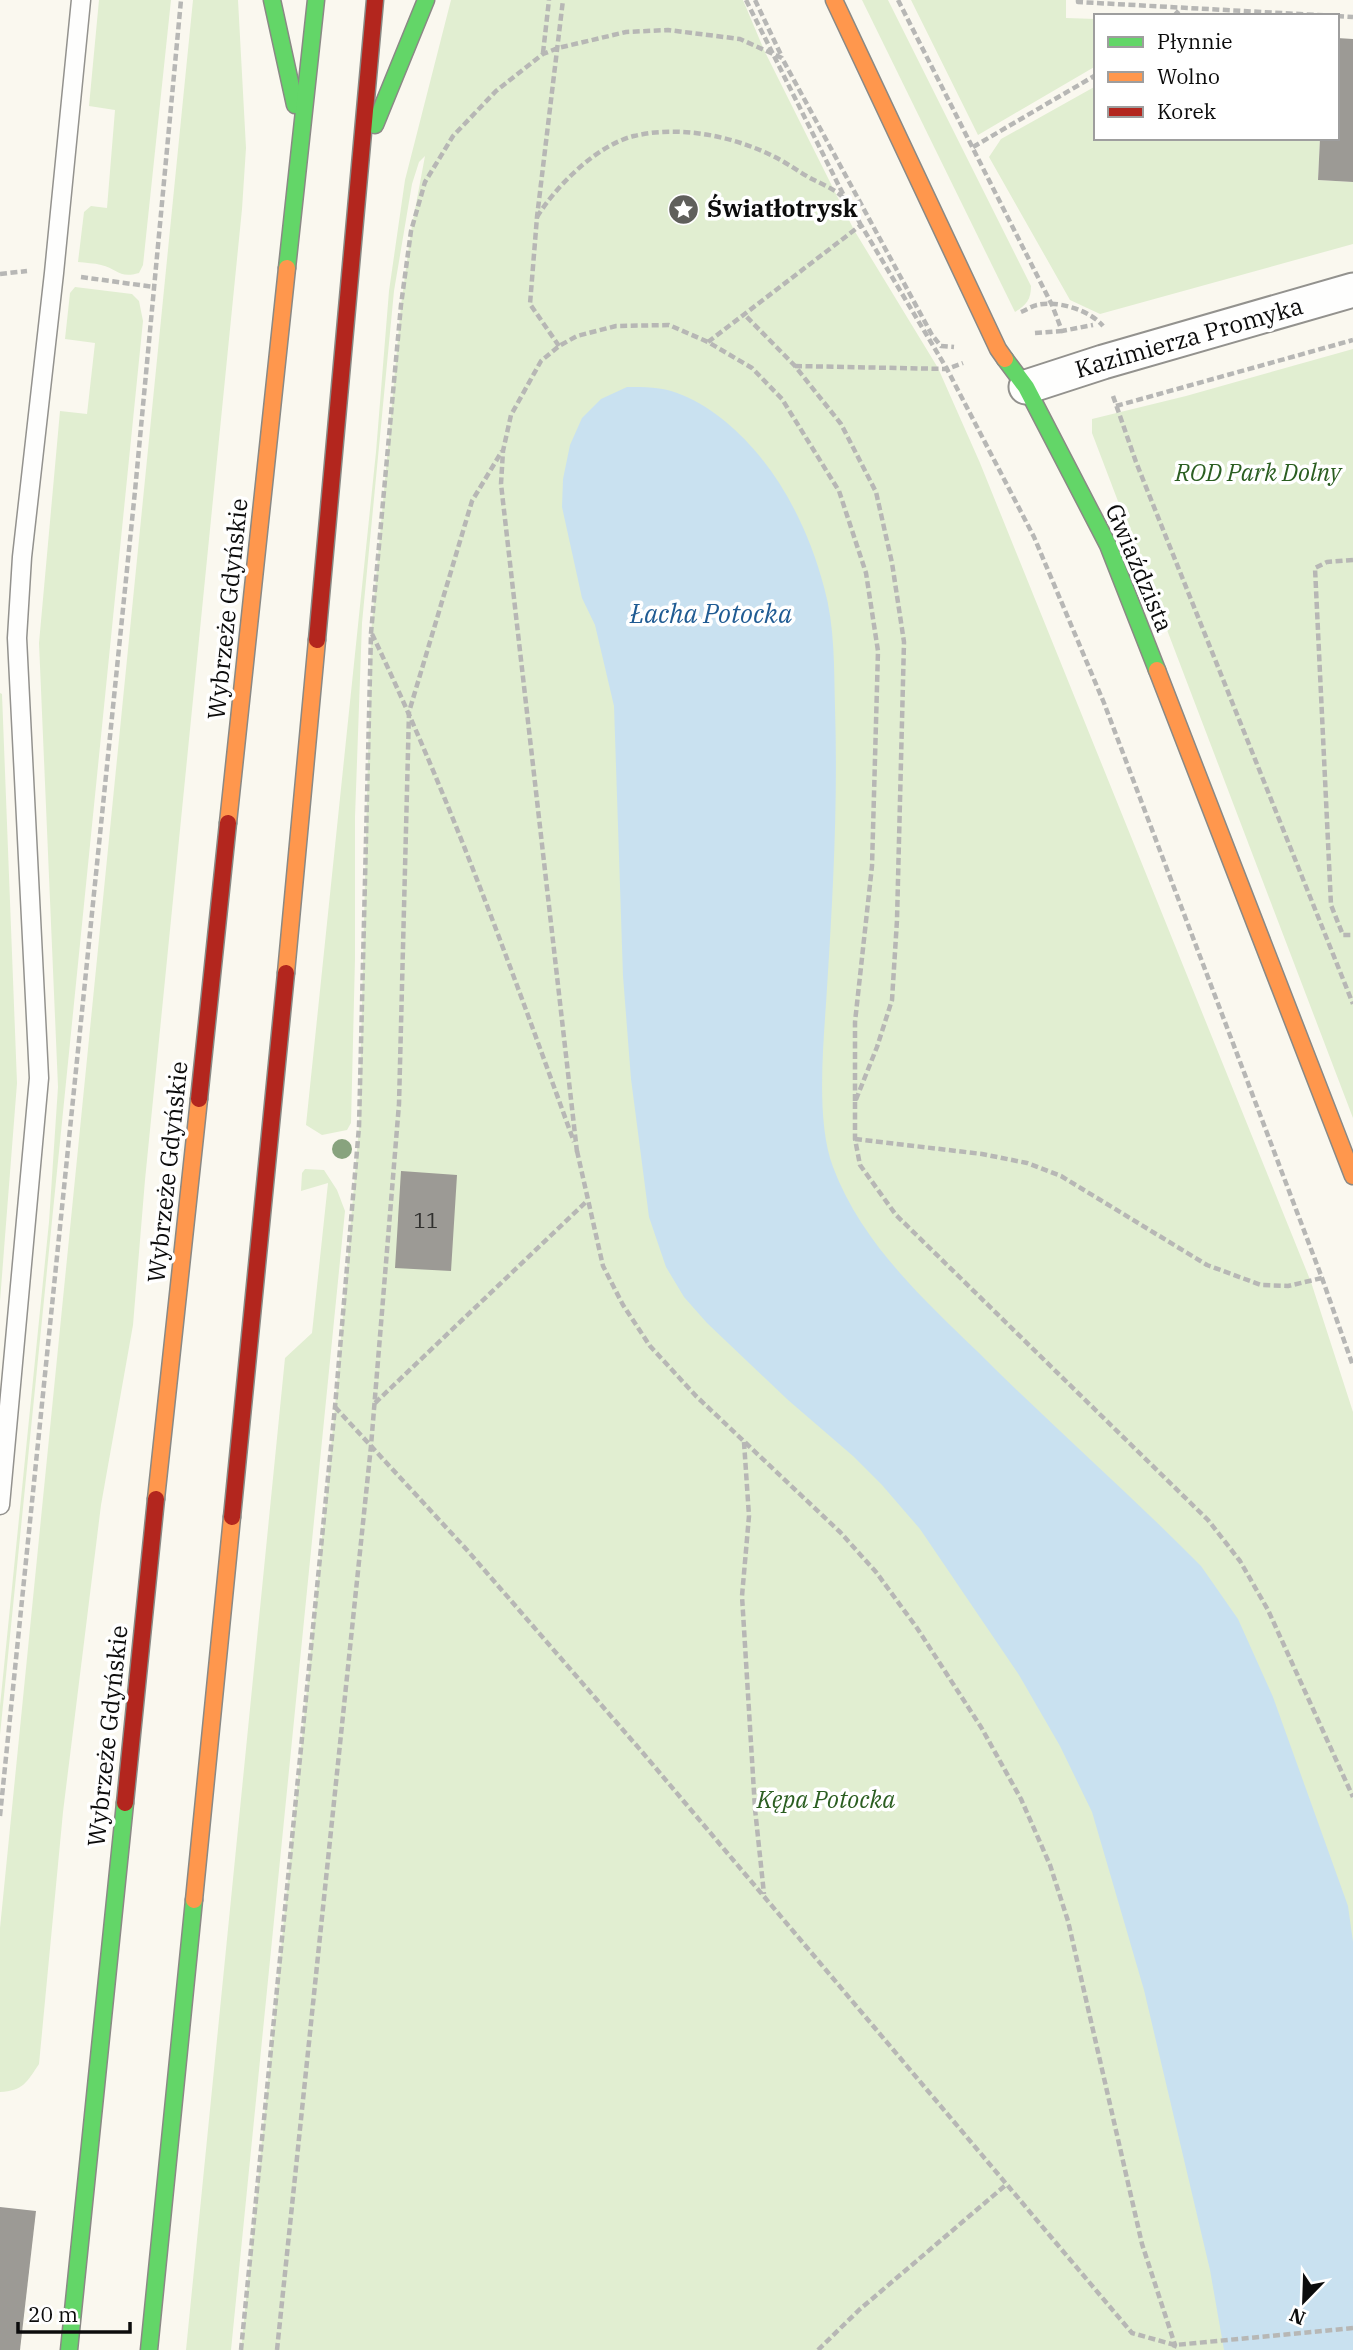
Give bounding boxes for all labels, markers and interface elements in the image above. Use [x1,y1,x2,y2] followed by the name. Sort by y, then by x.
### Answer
[1094,14,1339,140] legend
[1157,27,1233,55] text: Płynnie
[1157,62,1220,90] text: Wolno
[1157,97,1217,125] text: Korek
[667,192,701,226] place icon: Światłotrysk
[707,192,858,224] place label: Światłotrysk
[1071,289,1306,385] street label: Kazimierza Promyka
[1174,456,1343,488] park label: ROD Park Dolny
[199,497,255,721] street label: Wybrzeże Gdyńskie
[1099,499,1181,636] street label: Gwiaździsta
[629,596,792,630] water label: Łacha Potocka
[139,1060,195,1284] street label: Wybrzeże Gdyńskie
[413,1206,439,1234] house number: 11
[79,1624,135,1848] street label: Wybrzeże Gdyńskie
[756,1783,895,1815] park label: Kępa Potocka
[1269,2266,1339,2336] north arrow
[18,2290,130,2334] scale bar
[28,2300,78,2328] text: 20 m
[1286,2303,1309,2331] text: N

